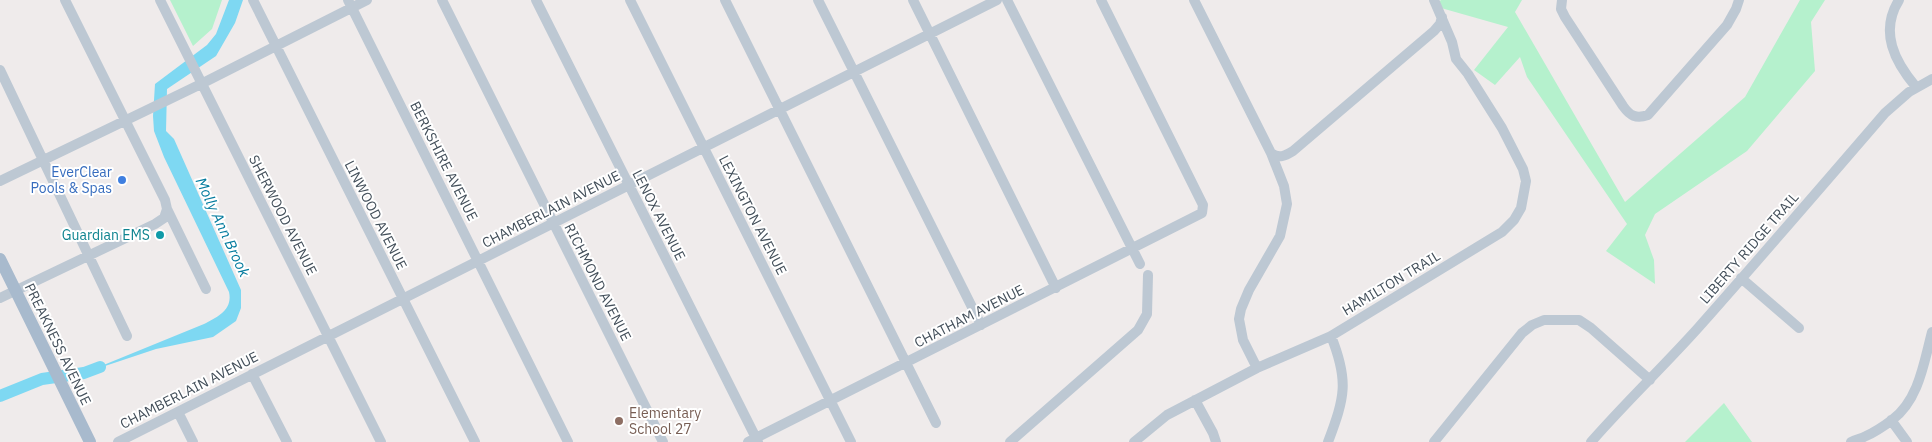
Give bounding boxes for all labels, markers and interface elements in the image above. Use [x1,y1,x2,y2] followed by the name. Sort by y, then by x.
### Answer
[406,98,482,224] street label: BERKSHIRE AVENUE
[245,152,321,278] street label: SHERWOOD AVENUE
[715,152,791,278] street label: LEXINGTON AVENUE
[341,157,411,273] street label: LINWOOD AVENUE
[31,163,112,197] place label: EverClear Pools & Spas
[479,166,623,252] street label: CHAMBERLAIN AVENUE
[628,167,690,263] street label: LENOX AVENUE
[116,174,128,186] marker: EverClear Pools & Spas
[192,174,254,280] water label: Molly Ann Brook
[1696,189,1802,307] street label: LIBERTY RIDGE TRAIL
[561,220,635,344] street label: RICHMOND AVENUE
[62,226,150,244] place label: Guardian EMS
[154,229,166,241] marker: Guardian EMS
[1339,247,1443,319] street label: HAMILTON TRAIL
[21,280,95,408] street label: PREAKNESS AVENUE
[911,281,1027,351] street label: CHATHAM AVENUE
[117,347,261,433] street label: CHAMBERLAIN AVENUE
[629,404,701,438] place label: Elementary School 27
[613,415,625,427] marker: Elementary School 27

